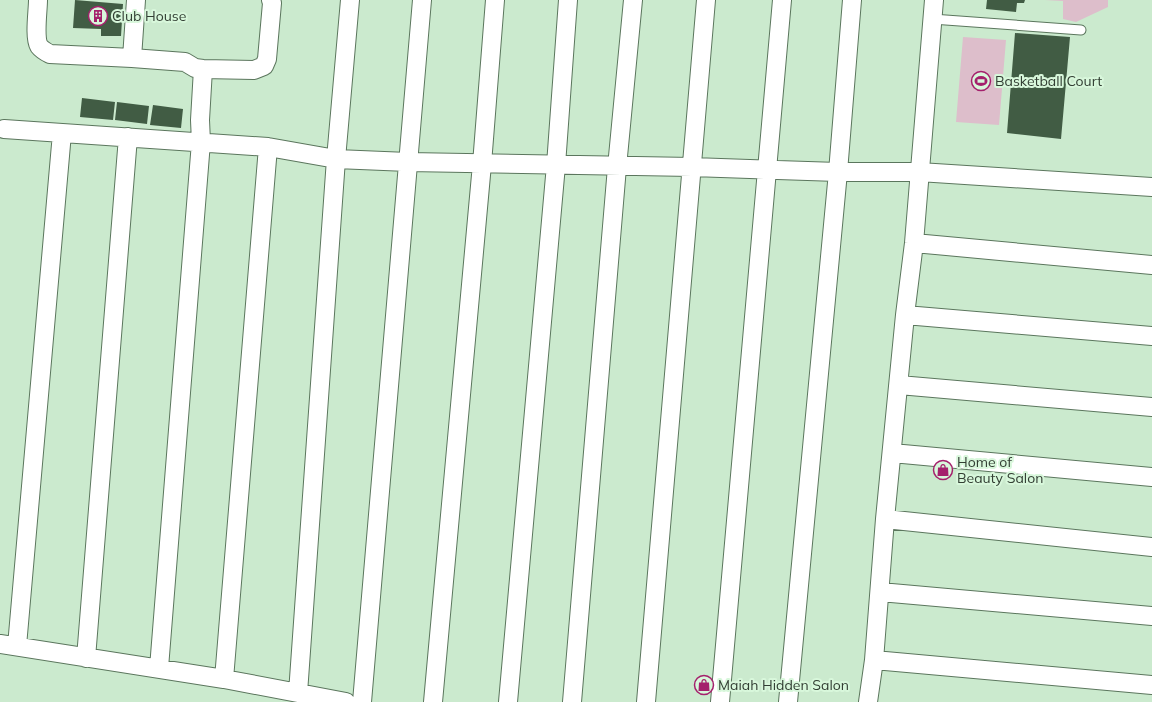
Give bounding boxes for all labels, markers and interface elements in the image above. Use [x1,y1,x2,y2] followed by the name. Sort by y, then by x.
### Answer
[87,5,109,27] building icon: Club House
[112,7,186,25] place label: Club House
[970,70,992,92] sports icon: Basketball Court
[995,72,1102,90] place label: Basketball Court
[957,453,1043,487] place label: Home of Beauty Salon
[932,459,954,481] shop icon: Home of Beauty Salon
[693,674,715,696] shop icon: Maiah Hidden Salon
[718,676,849,694] place label: Maiah Hidden Salon

